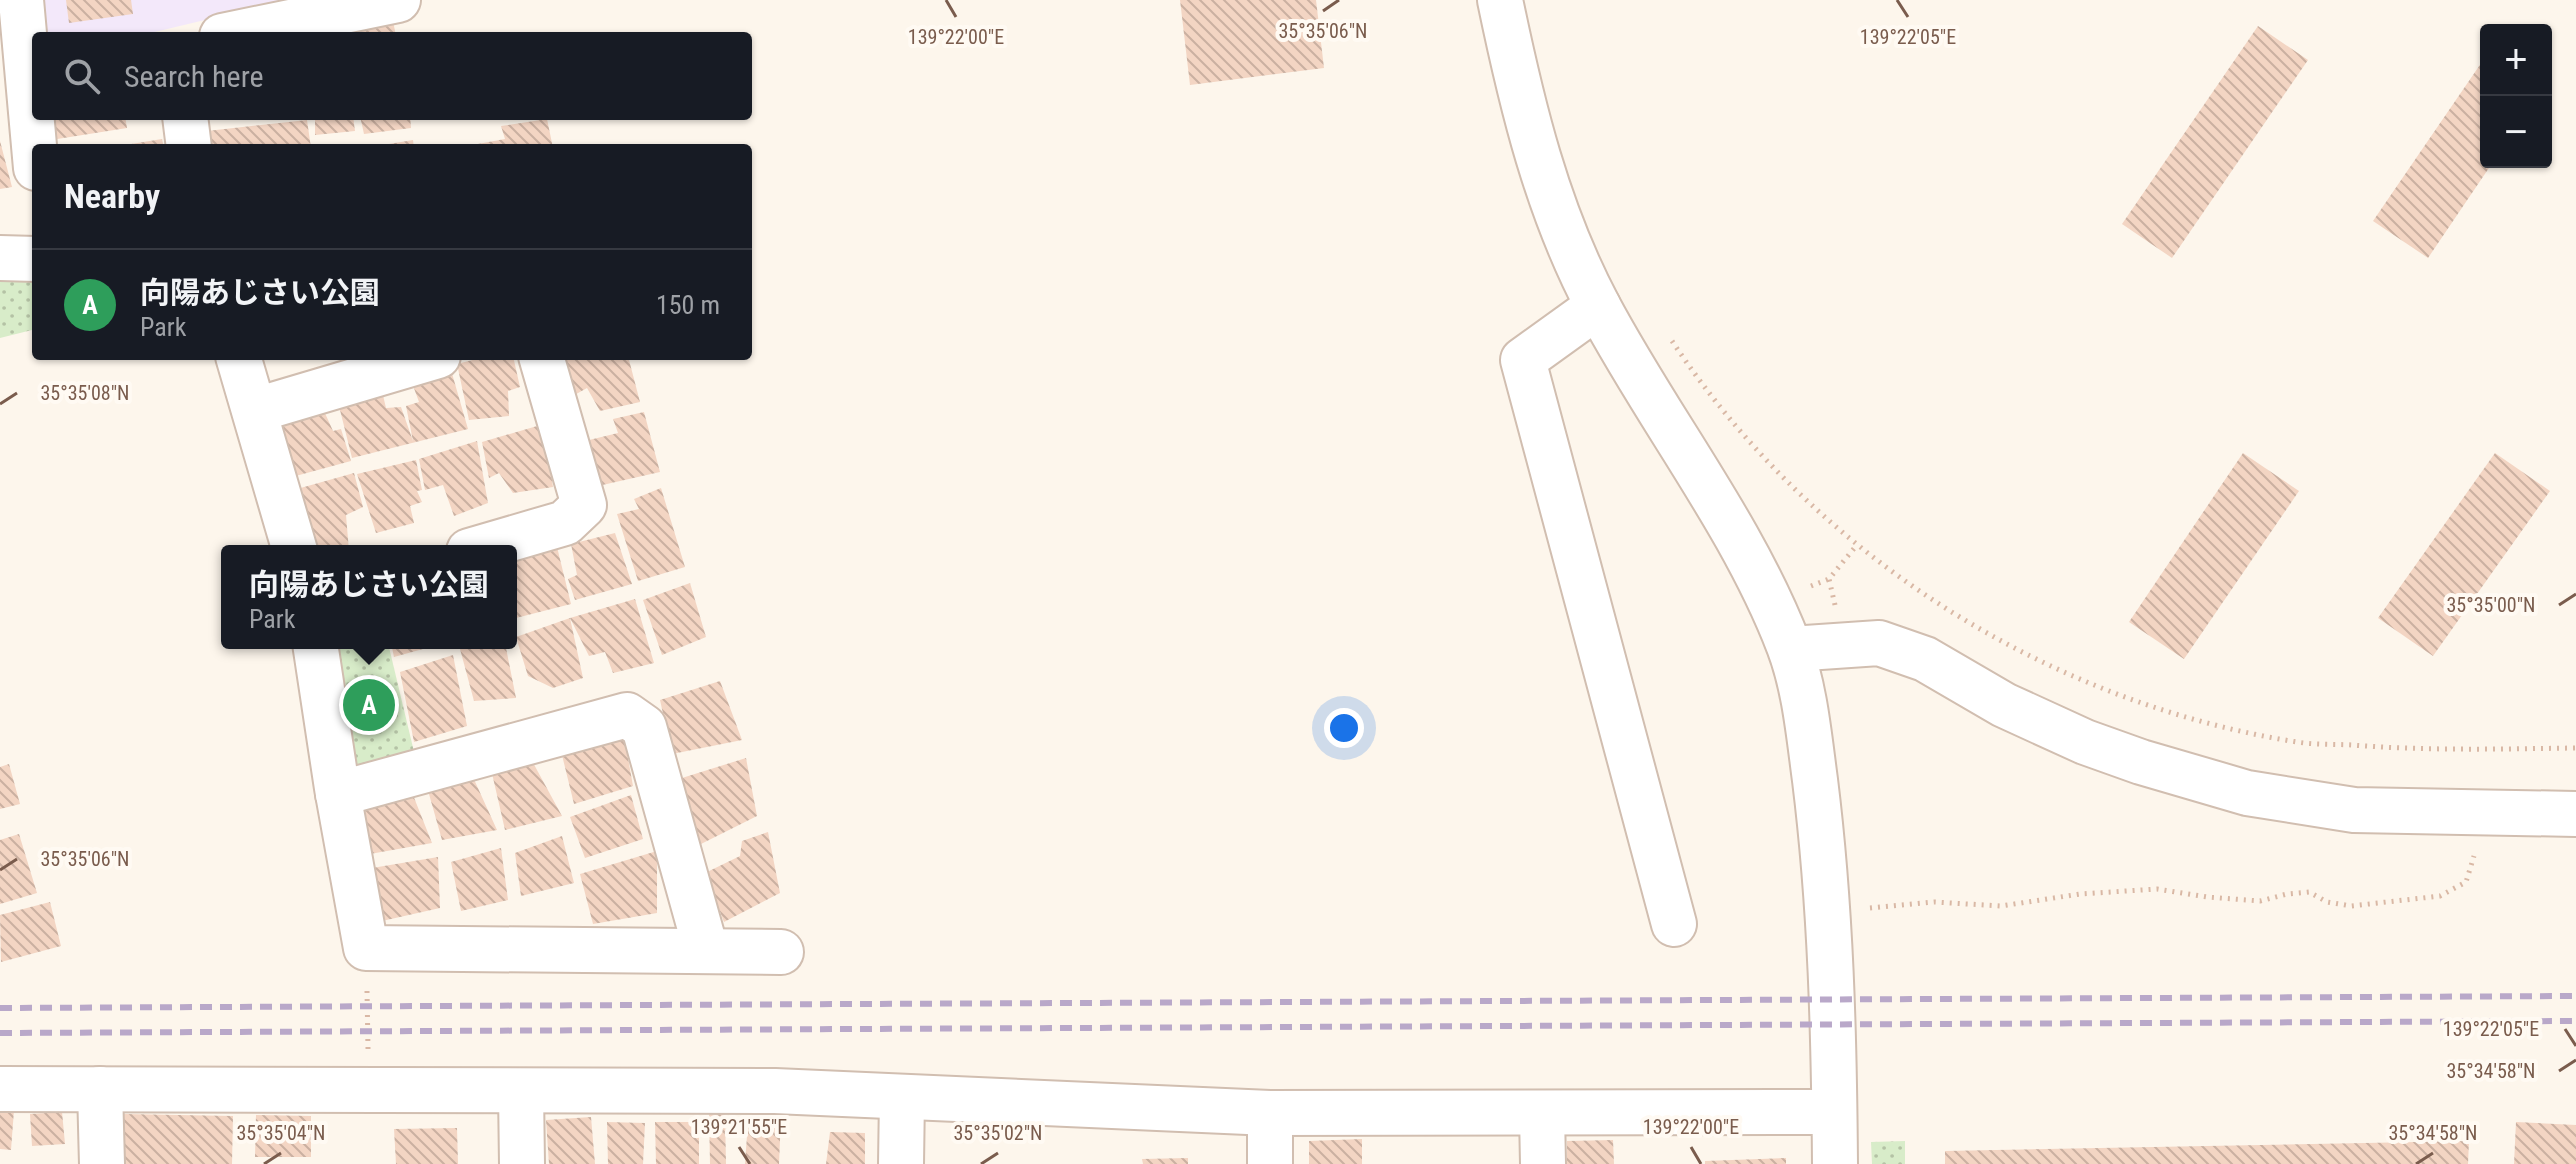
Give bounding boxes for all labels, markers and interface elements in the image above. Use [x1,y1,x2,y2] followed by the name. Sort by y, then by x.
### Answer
[1278,19,1368,43] text: 35°35'06"N
[2480,24,2552,168] map controls
[2480,24,2552,96] button: +
[908,25,1004,49] text: 139°22'00"E
[1860,25,1956,49] text: 139°22'05"E
[32,32,752,120] search box
[60,54,104,98] icon: search
[124,59,264,94] text: Search here
[2480,96,2552,168] button: −
[64,176,160,216] text: Nearby
[140,275,380,310] text: 向陽あじさい公園
[82,290,98,320] text: A
[656,290,720,320] text: 150 m
[140,312,186,342] text: Park
[40,381,130,405] text: 35°35'08"N
[221,545,517,649] popup
[249,567,489,602] text: 向陽あじさい公園
[2446,593,2536,617] text: 35°35'00"N
[249,604,295,634] text: Park
[343,675,395,735] pin: A
[1324,708,1364,748] your location
[40,847,130,871] text: 35°35'06"N
[2443,1017,2539,1041] text: 139°22'05"E
[2446,1059,2536,1083] text: 35°34'58"N
[691,1115,787,1139] text: 139°21'55"E
[1643,1115,1739,1139] text: 139°22'00"E
[236,1121,326,1145] text: 35°35'04"N
[953,1121,1043,1145] text: 35°35'02"N
[2388,1121,2478,1145] text: 35°34'58"N

